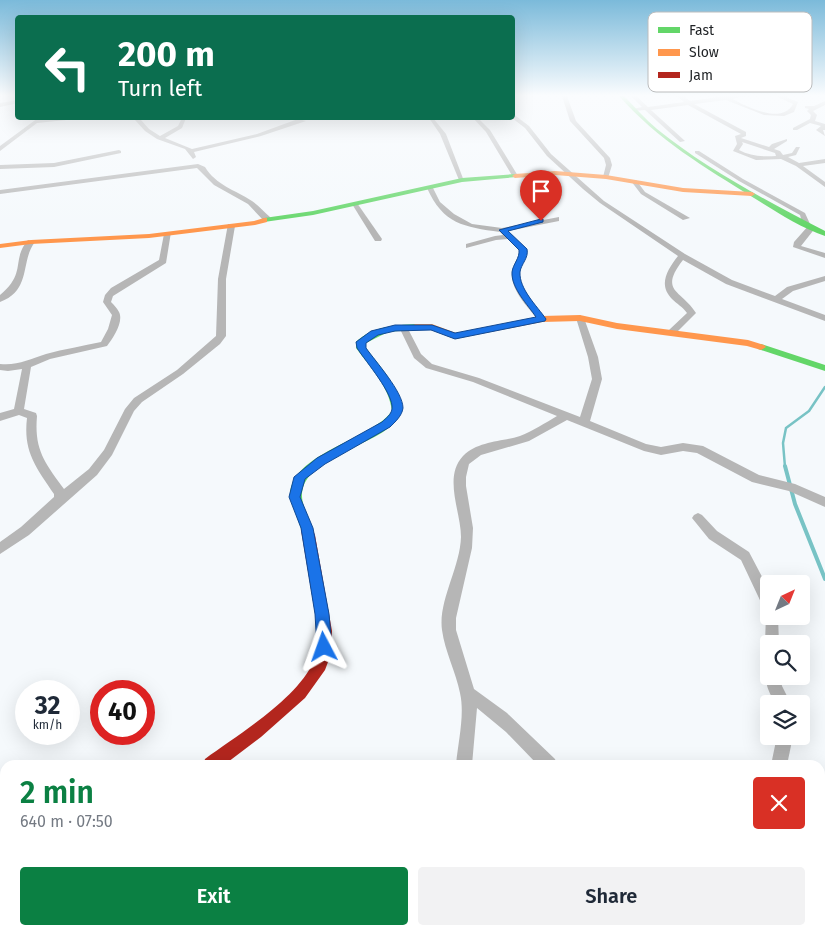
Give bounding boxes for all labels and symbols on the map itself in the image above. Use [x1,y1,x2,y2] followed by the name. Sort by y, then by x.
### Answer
[648,12,812,92] legend
[689,22,715,39] text: Fast
[689,44,719,61] text: Slow
[689,67,713,84] text: Jam
[520,170,562,221] pin
[760,575,810,625] north arrow
[297,620,349,672] position arrow
[90,680,155,745] speed limit sign: 40

